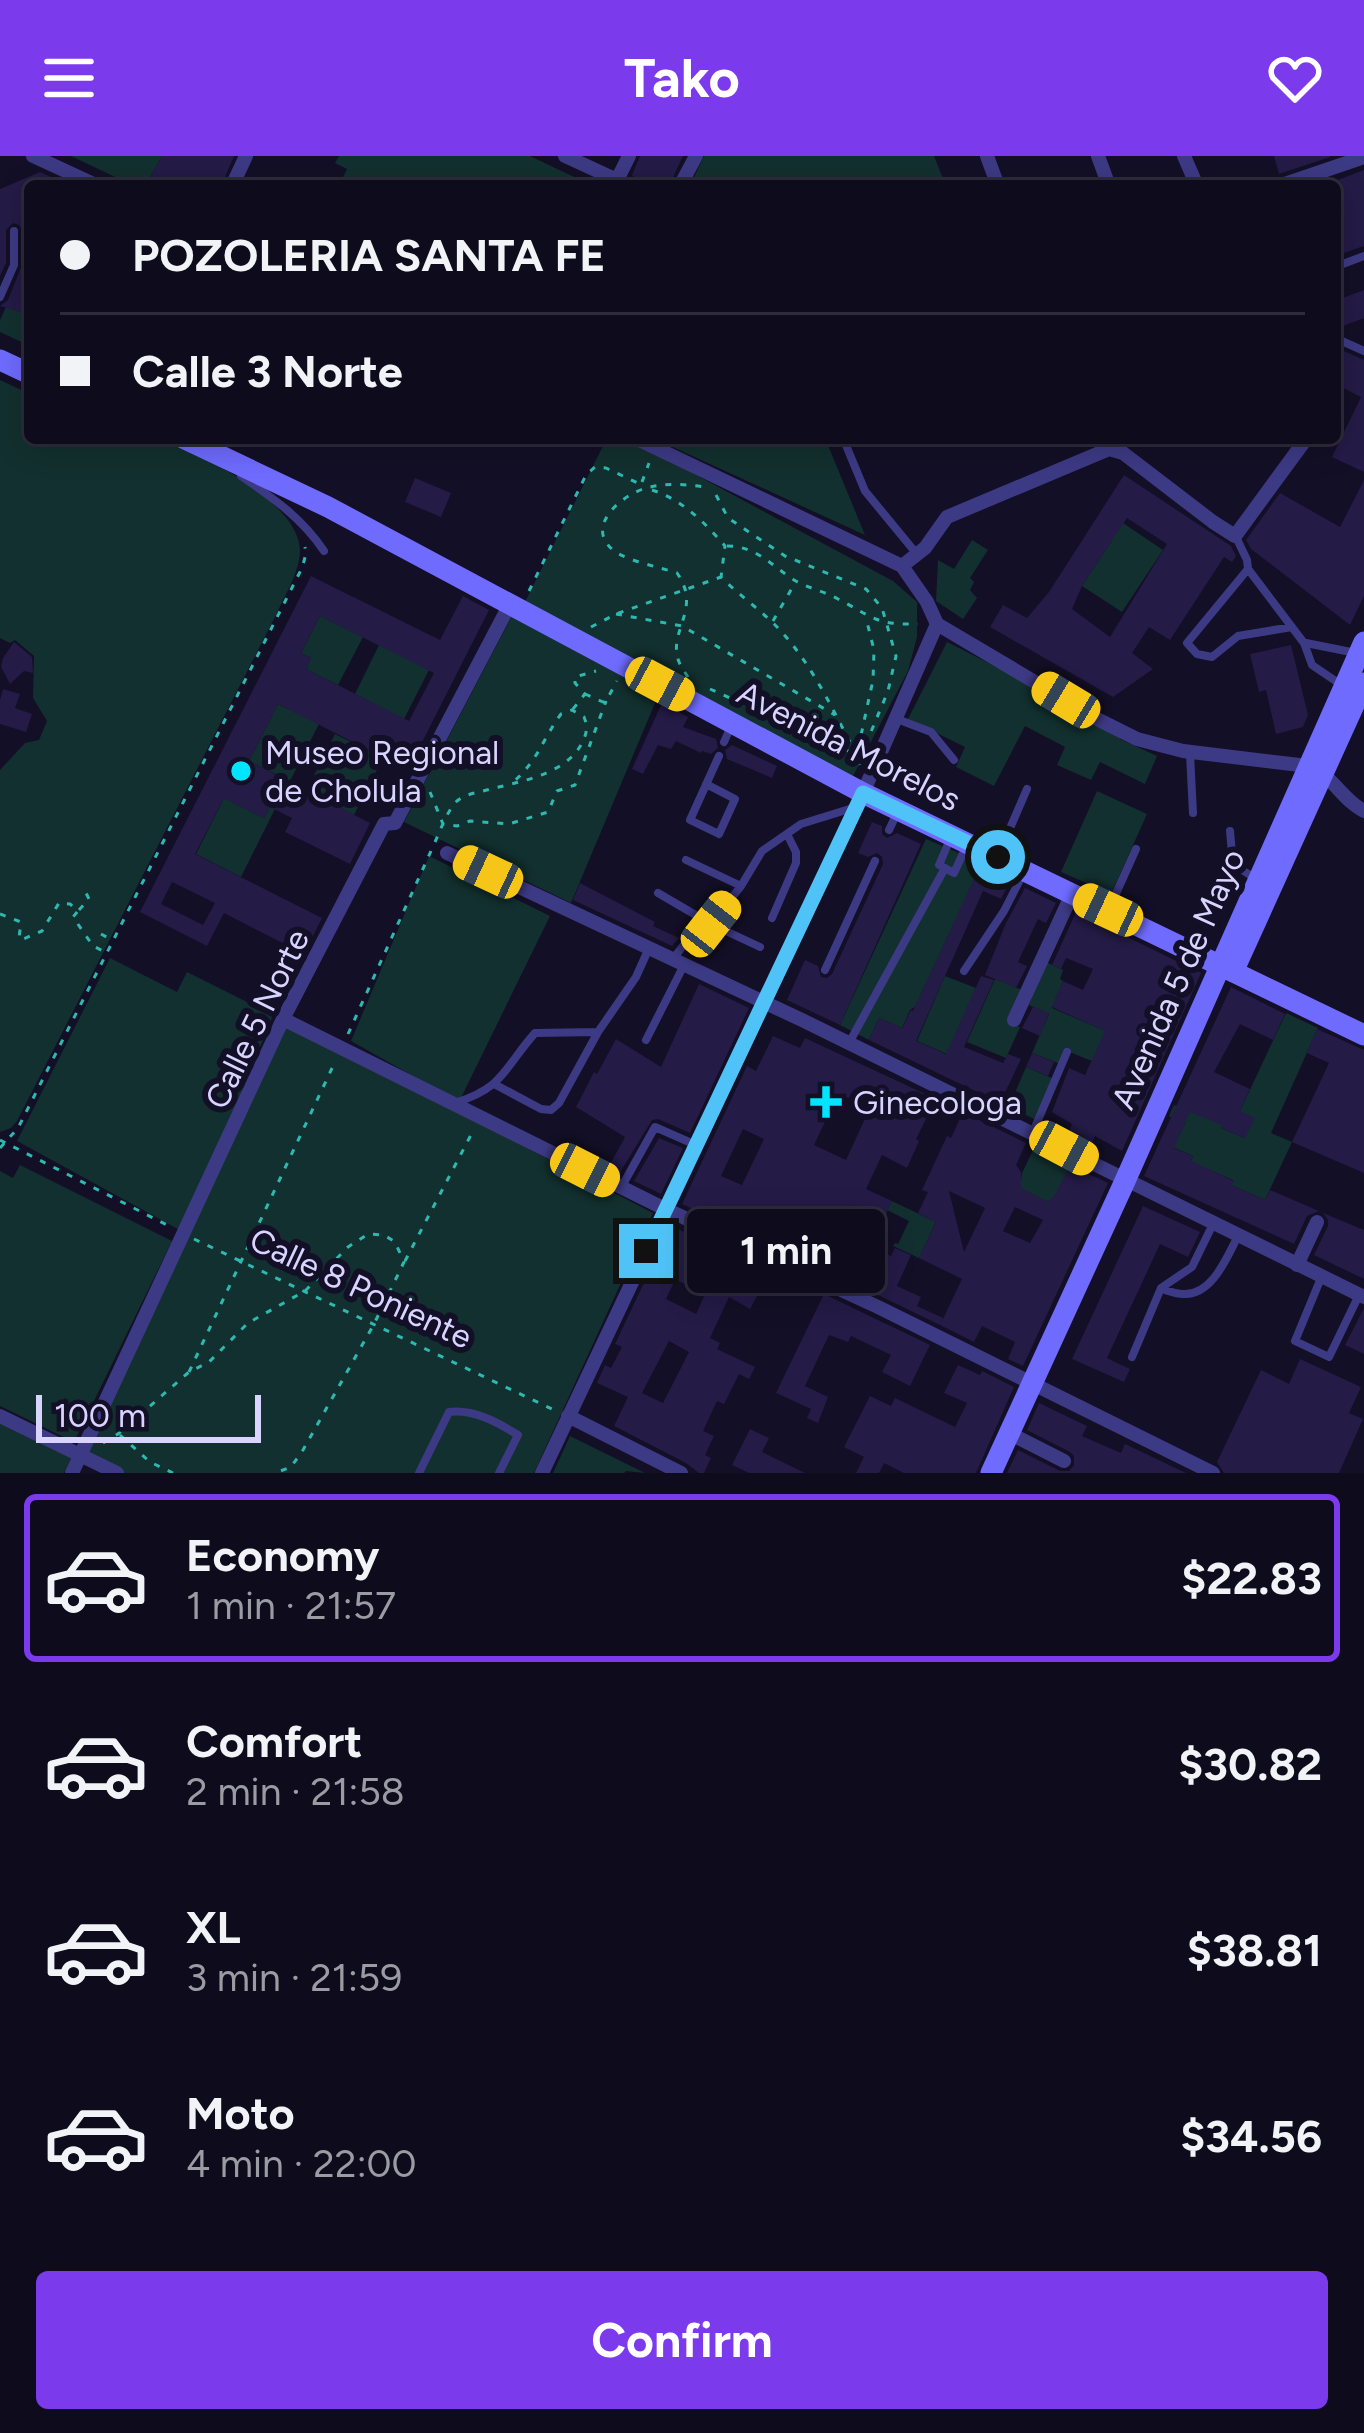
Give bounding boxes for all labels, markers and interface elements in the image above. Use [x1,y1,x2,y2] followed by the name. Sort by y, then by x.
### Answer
[36,45,102,111] icon: menu
[1262,45,1328,111] icon: heart
[624,46,740,111] text: Tako
[132,228,606,282] text: POZOLERIA SANTA FE
[132,344,403,398] text: Calle 3 Norte
[620,651,700,717] car
[1026,666,1106,734] car
[731,673,967,819] street label: Avenida Morelos
[265,733,499,810] place label: Museo Regional de Cholula
[228,758,254,784] marker: Museo Regional de Cholula
[971,830,1025,884] route start
[448,840,528,904] car
[1103,843,1253,1115] street label: Avenida 5 de Mayo
[1068,878,1148,942] car
[675,885,747,963] car
[197,923,317,1115] street label: Calle 5 Norte
[853,1083,1022,1122] place label: Ginecologa
[810,1086,842,1118] marker: Ginecologa
[1024,1115,1104,1181] car
[545,1138,625,1202] car
[688,1209,886,1293] callout: 1 min
[244,1219,478,1357] street label: Calle 8 Poniente
[619,1224,673,1278] route end
[740,1227,832,1274] text: 1 min
[36,1389,261,1442] scale bar
[54,1396,146,1435] text: 100 m
[42,1524,150,1632] icon: car
[186,1528,379,1582] text: Economy
[1181,1551,1322,1605] text: $22.83
[186,1582,396,1629] text: 1 min · 21:57
[42,1710,150,1818] icon: car
[186,1714,362,1768] text: Comfort
[1178,1737,1322,1791] text: $30.82
[186,1768,405,1815] text: 2 min · 21:58
[42,1896,150,2004] icon: car
[186,1900,241,1954] text: XL
[1187,1923,1322,1977] text: $38.81
[186,1954,402,2001] text: 3 min · 21:59
[42,2082,150,2190] icon: car
[186,2086,295,2140] text: Moto
[1180,2109,1322,2163] text: $34.56
[186,2140,417,2187] text: 4 min · 22:00
[36,2271,1328,2409] button: Confirm

